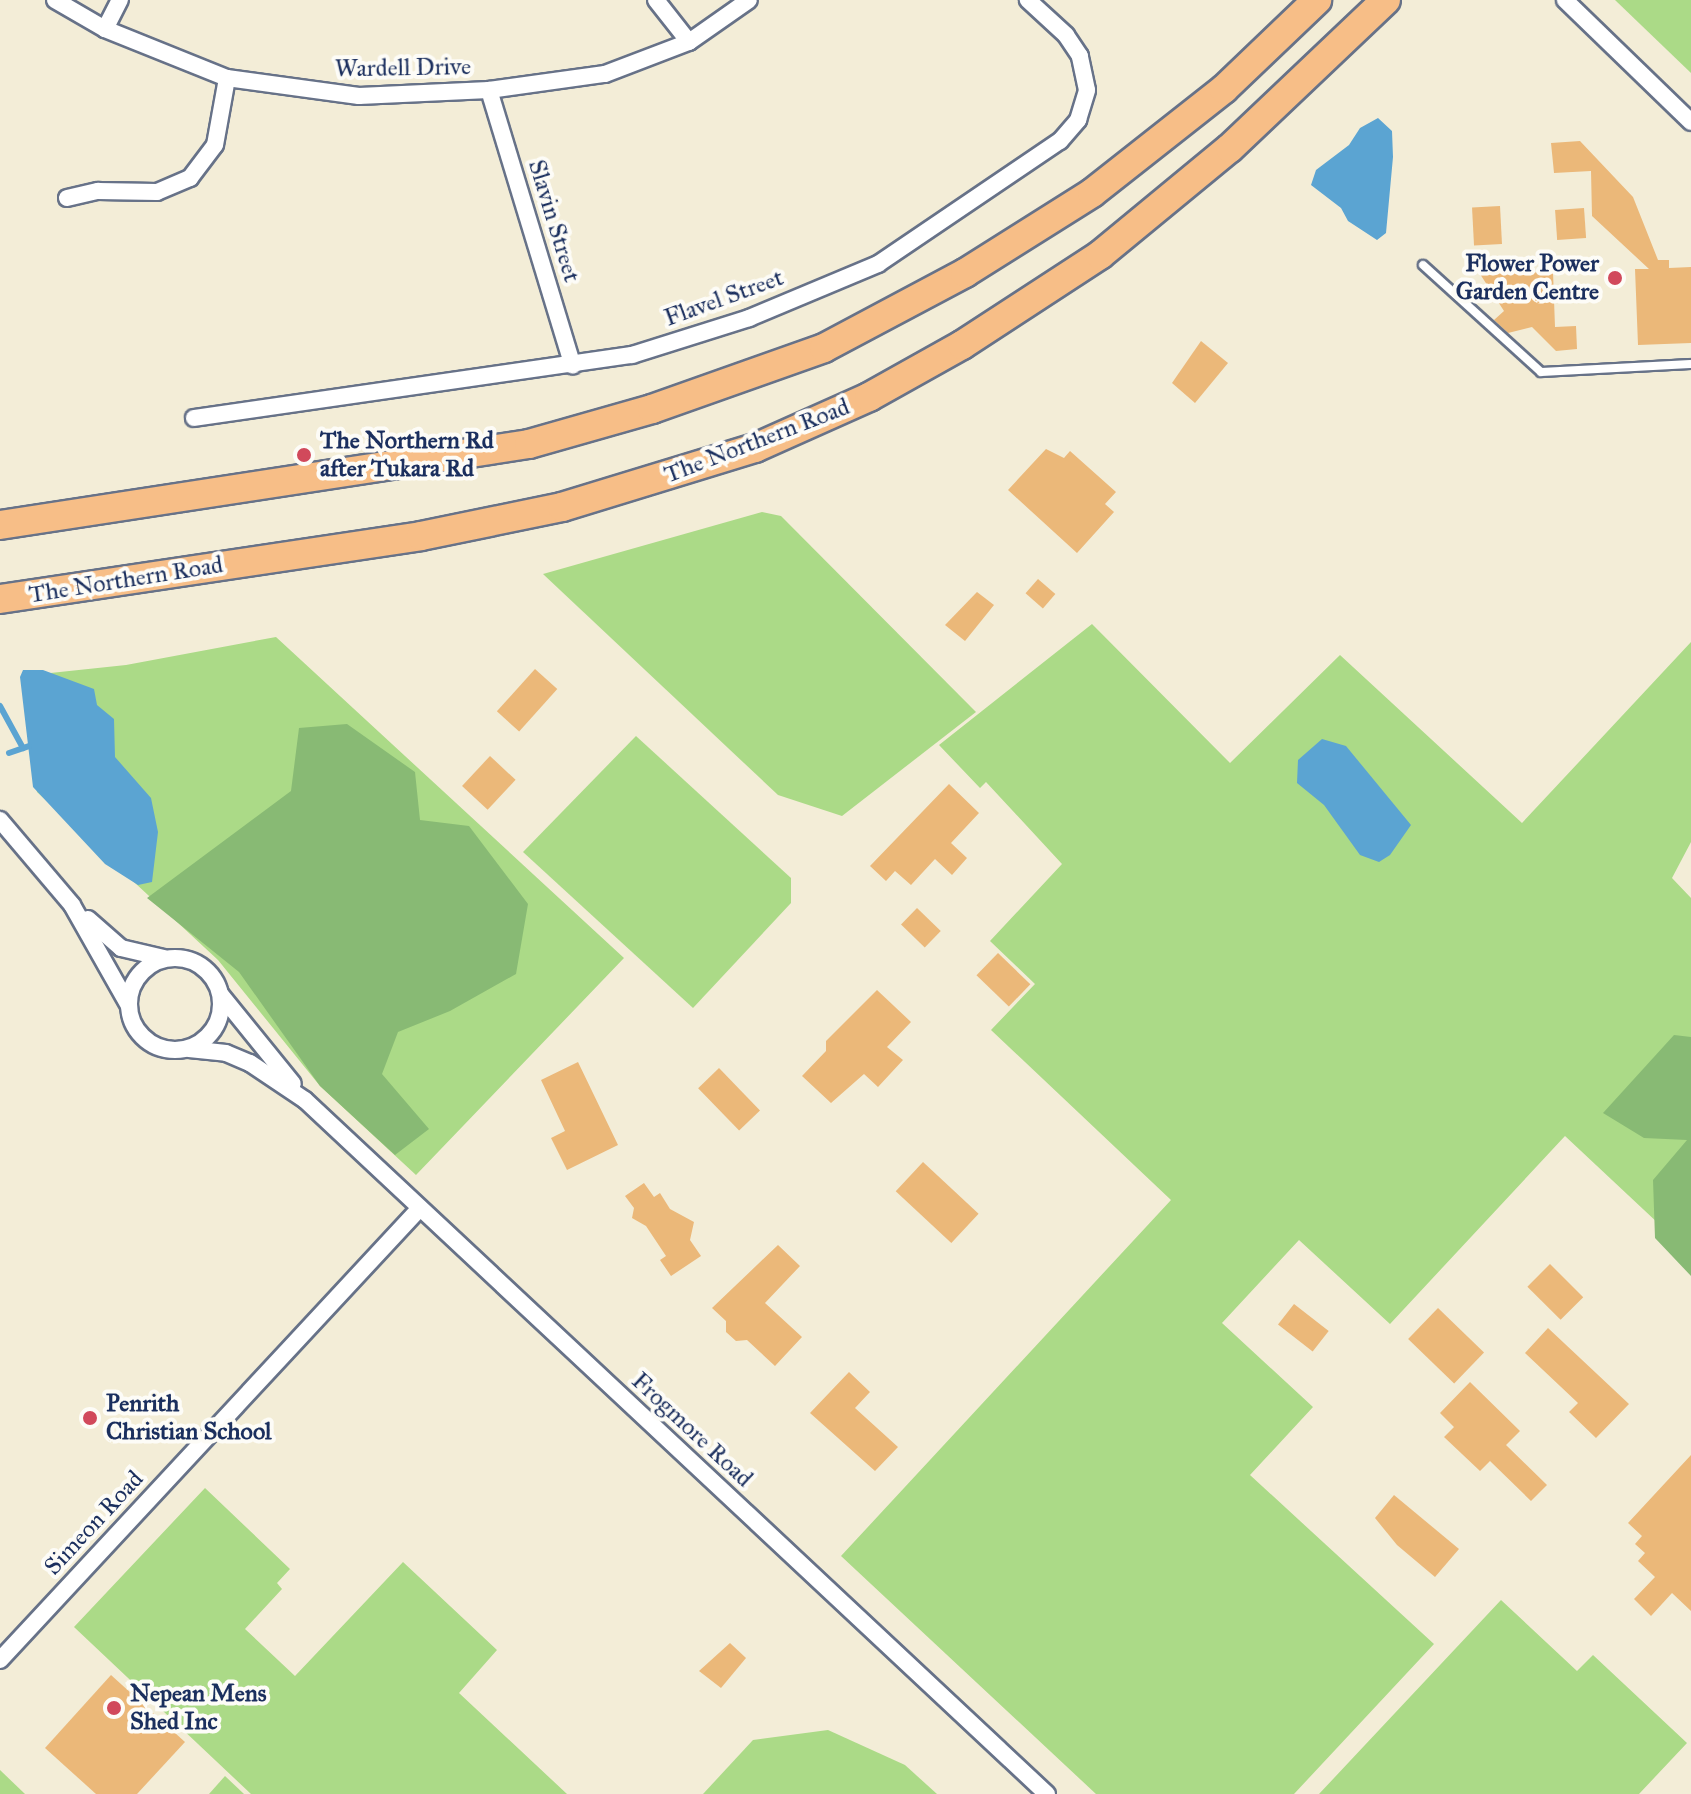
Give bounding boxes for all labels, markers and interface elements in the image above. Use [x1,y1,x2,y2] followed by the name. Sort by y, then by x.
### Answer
[335,52,471,84] street label: Wardell Drive
[522,156,586,286] street label: Slavin Street
[1456,250,1599,306] place label: Flower Power Garden Centre
[661,263,787,333] street label: Flavel Street
[1606,269,1624,287] marker: Flower Power Garden Centre
[660,392,854,490] street label: The Northern Road
[320,427,494,483] place label: The Northern Rd after Tukara Rd
[295,446,313,464] marker: The Northern Rd after Tukara Rd
[27,550,225,610] street label: The Northern Road
[626,1367,758,1493] street label: Frogmore Road
[106,1390,272,1446] place label: Penrith Christian School
[81,1409,99,1427] marker: Penrith Christian School
[38,1465,150,1581] street label: Simeon Road
[130,1680,266,1736] place label: Nepean Mens Shed Inc
[105,1699,123,1717] marker: Nepean Mens Shed Inc

